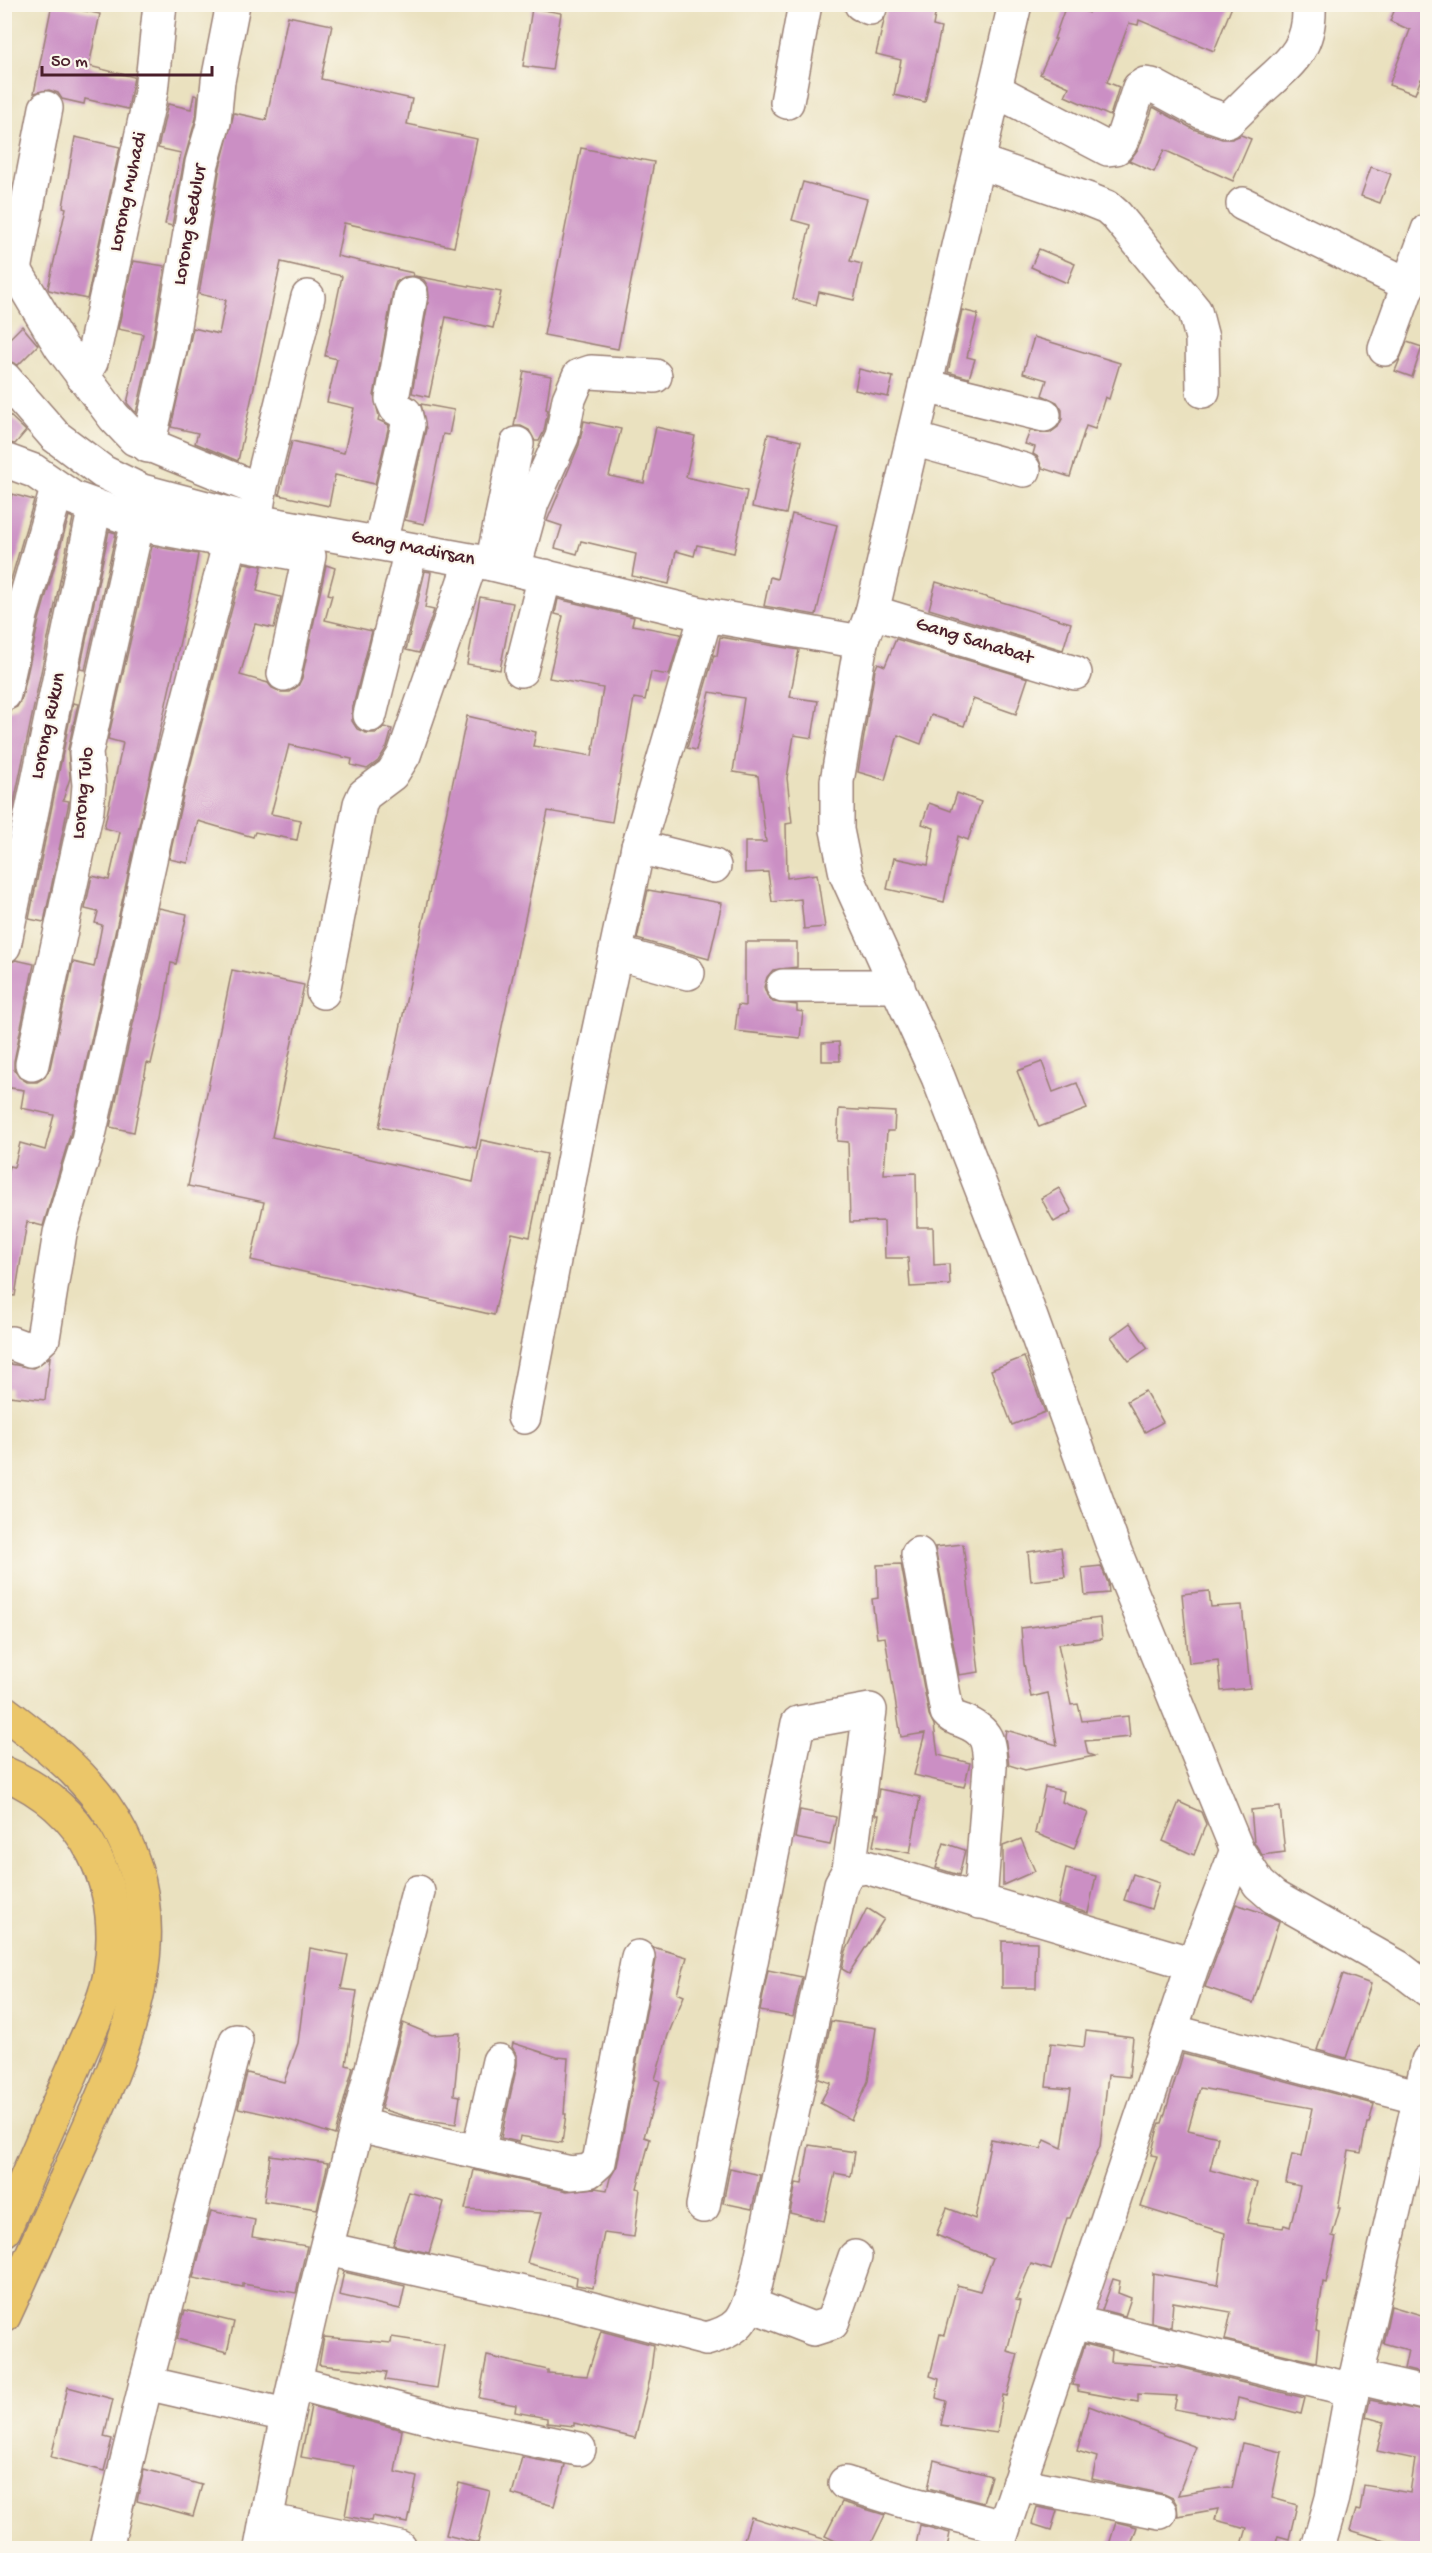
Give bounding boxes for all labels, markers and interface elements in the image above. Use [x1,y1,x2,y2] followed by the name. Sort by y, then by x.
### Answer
[42,39,212,77] scale bar
[51,52,88,73] text: 50 m
[105,130,153,254] street label: Lorong Muhadi
[169,161,213,287] street label: Lorong Sedulur
[349,526,477,572] street label: Gang Madirsan
[913,613,1037,671] street label: Gang Sahabat
[26,670,72,781] street label: Lorong Rukun
[68,746,100,840] street label: Lorong Tulo

